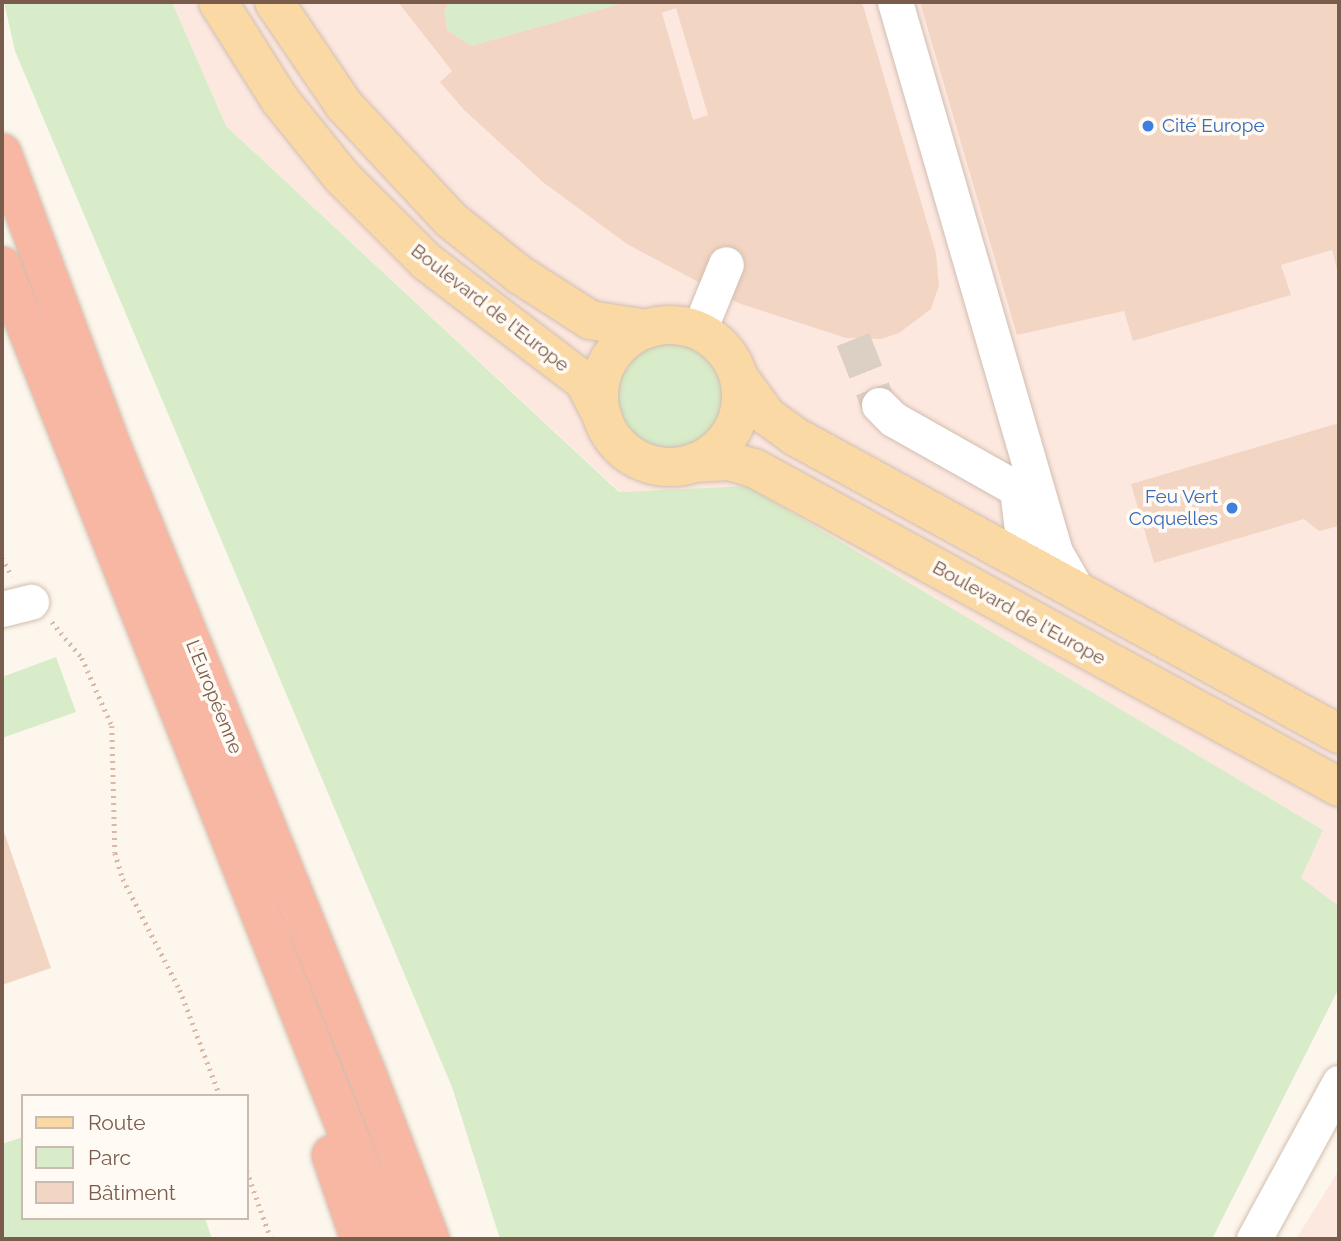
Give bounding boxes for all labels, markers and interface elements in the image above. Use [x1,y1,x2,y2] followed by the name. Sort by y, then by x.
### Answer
[1162,115,1265,137] place label: Cité Europe
[1140,118,1156,134] marker: Cité Europe
[406,239,574,377] street label: Boulevard de l'Europe
[1129,486,1218,530] place label: Feu Vert Coquelles
[1224,500,1240,516] marker: Feu Vert Coquelles
[929,556,1109,670] street label: Boulevard de l'Europe
[181,637,247,757] street label: L'Européenne
[21,1094,248,1220] legend
[88,1110,146,1135] text: Route
[88,1145,131,1170] text: Parc
[88,1180,176,1205] text: Bâtiment

